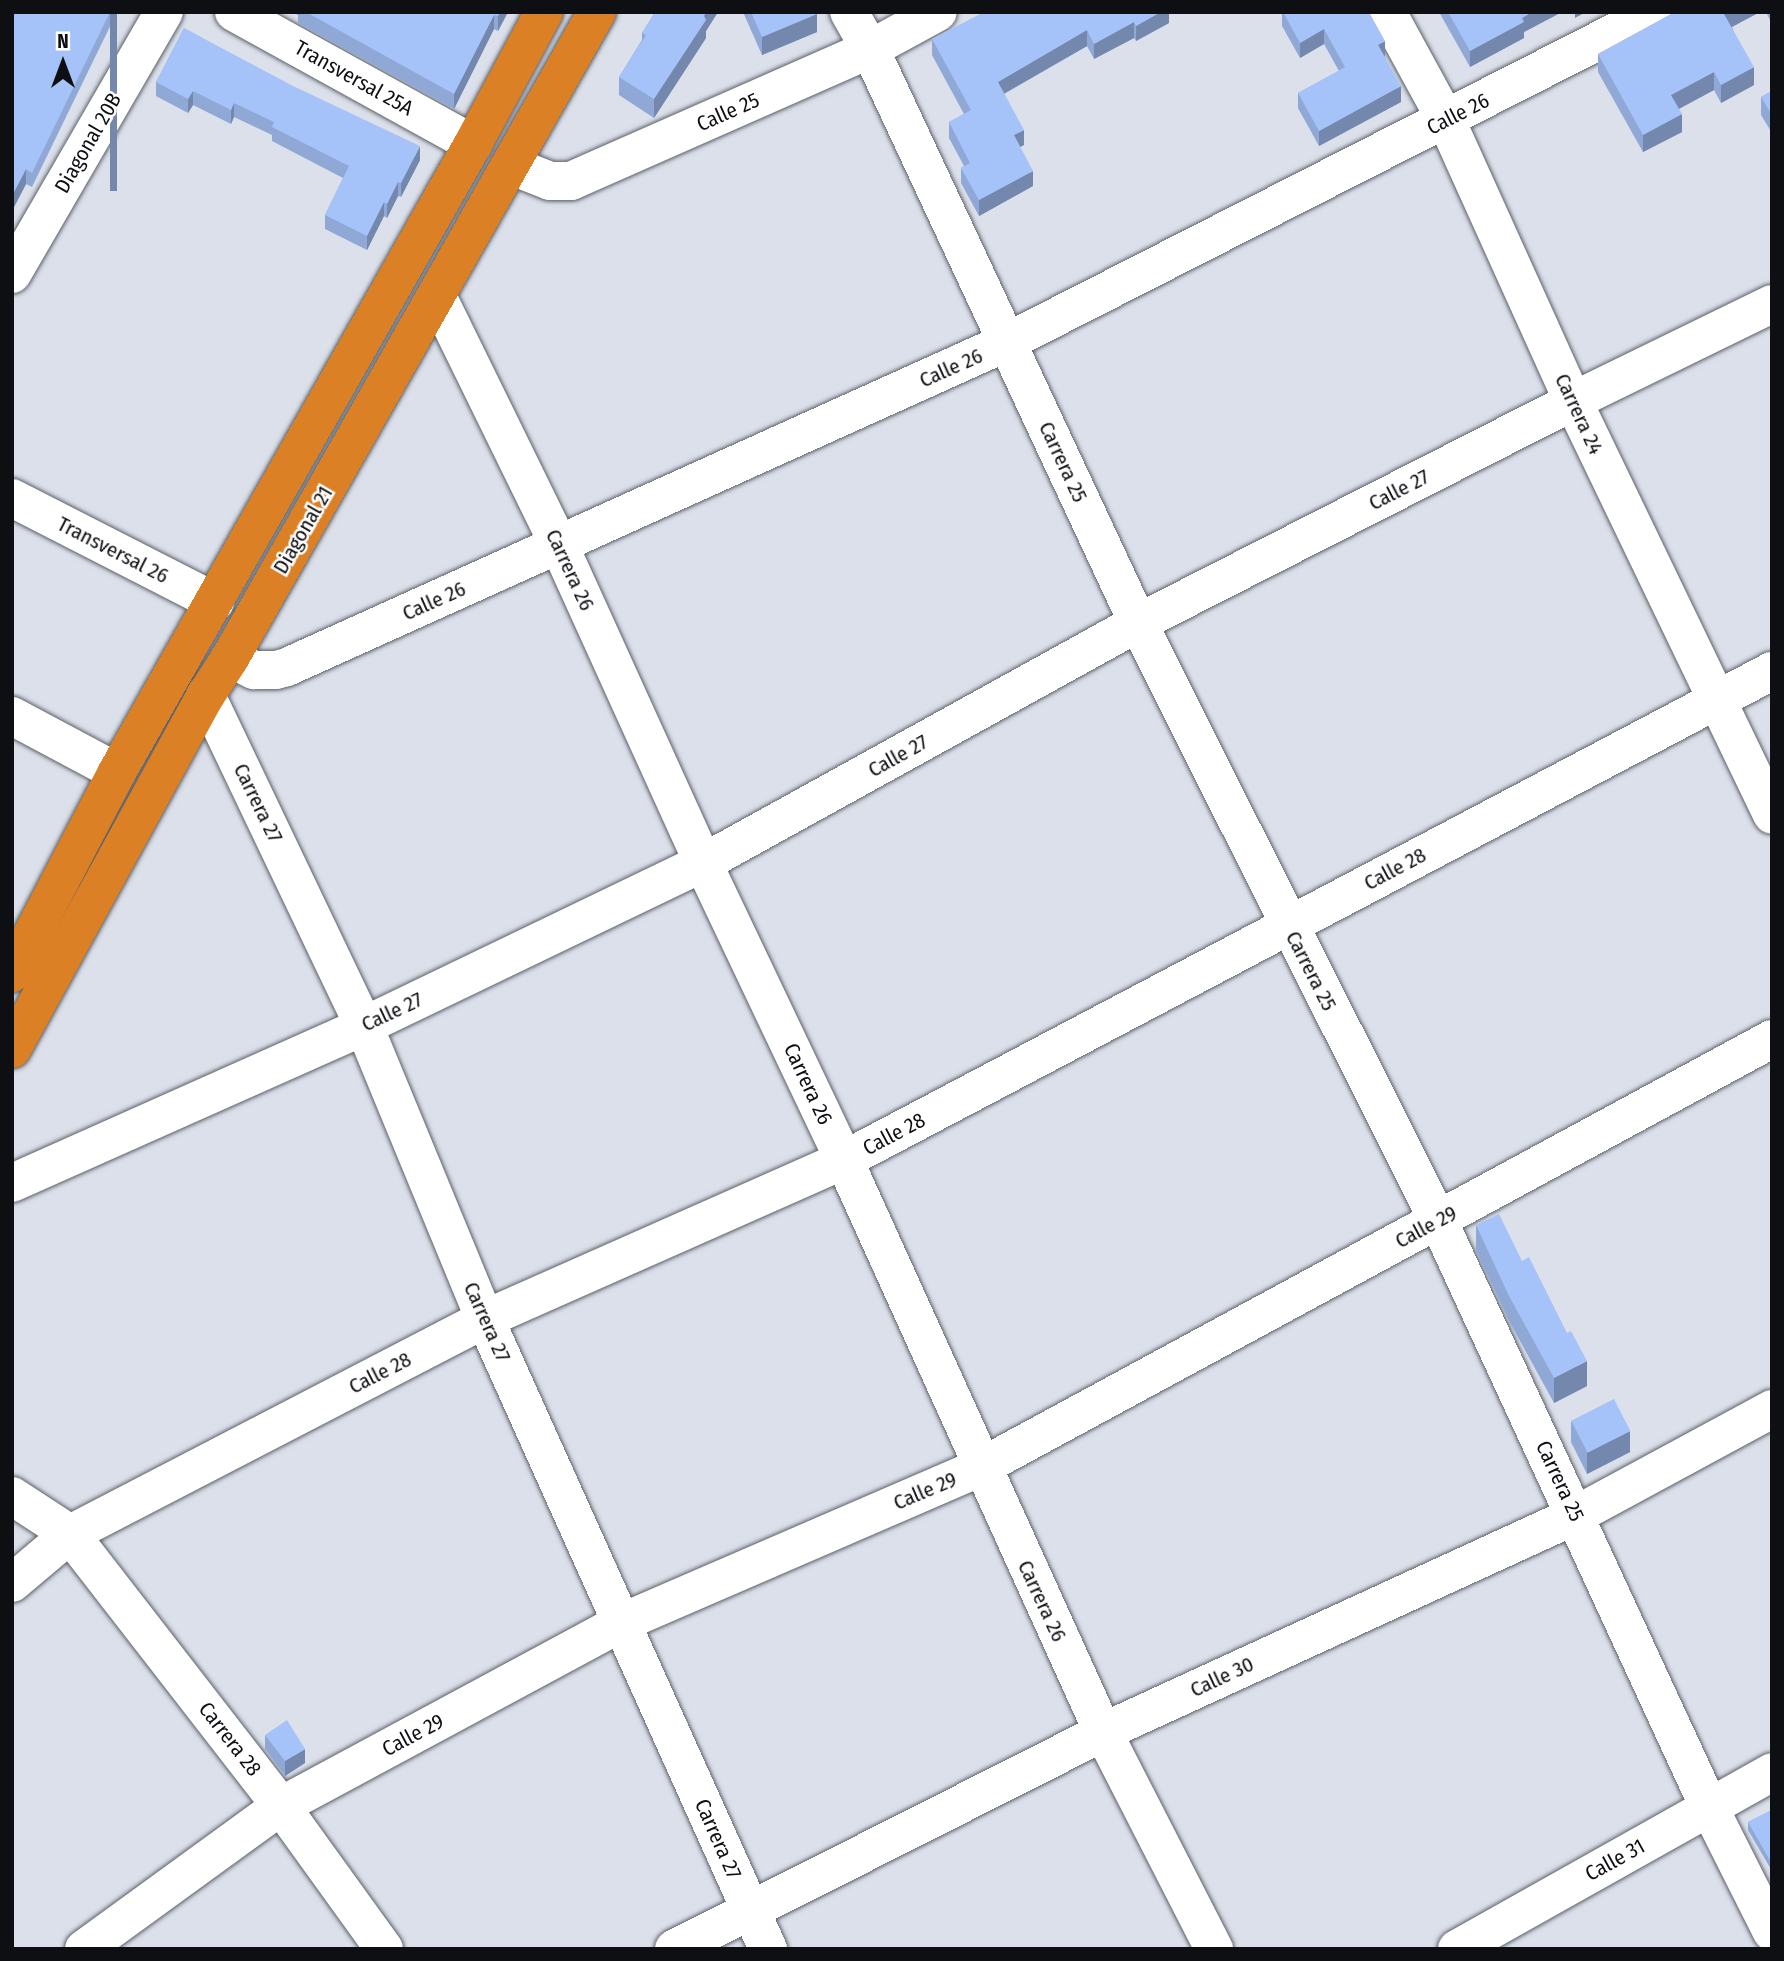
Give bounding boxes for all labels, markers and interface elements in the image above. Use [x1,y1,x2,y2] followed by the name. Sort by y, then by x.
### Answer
[28,28,98,98] north arrow
[57,30,69,53] text: N
[290,35,418,121] street label: Transversal 25A
[693,87,763,137] street label: Calle 25
[49,88,127,198] street label: Diagonal 20B
[1423,88,1493,140] street label: Calle 26
[915,343,987,393] street label: Calle 26
[1549,370,1609,458] street label: Carrera 24
[1033,418,1093,506] street label: Carrera 25
[1365,464,1433,516] street label: Calle 27
[268,482,338,578] street label: Diagonal 21
[53,511,173,589] street label: Transversal 26
[540,525,600,615] street label: Carrera 26
[398,576,470,626] street label: Calle 26
[864,729,932,783] street label: Calle 27
[228,759,288,847] street label: Carrera 27
[1360,842,1430,896] street label: Calle 28
[1280,927,1342,1015] street label: Carrera 25
[357,987,427,1037] street label: Calle 27
[778,1039,838,1129] street label: Carrera 26
[859,1107,929,1161] street label: Calle 28
[1391,1200,1461,1254] street label: Calle 29
[458,1278,516,1366] street label: Carrera 27
[345,1347,415,1399] street label: Calle 28
[1530,1437,1590,1525] street label: Carrera 25
[890,1466,960,1516] street label: Calle 29
[1012,1556,1072,1646] street label: Carrera 26
[1186,1651,1258,1703] street label: Calle 30
[193,1697,267,1781] street label: Carrera 28
[378,1708,448,1762] street label: Calle 29
[689,1795,747,1883] street label: Carrera 27
[1581,1833,1649,1887] street label: Calle 31

